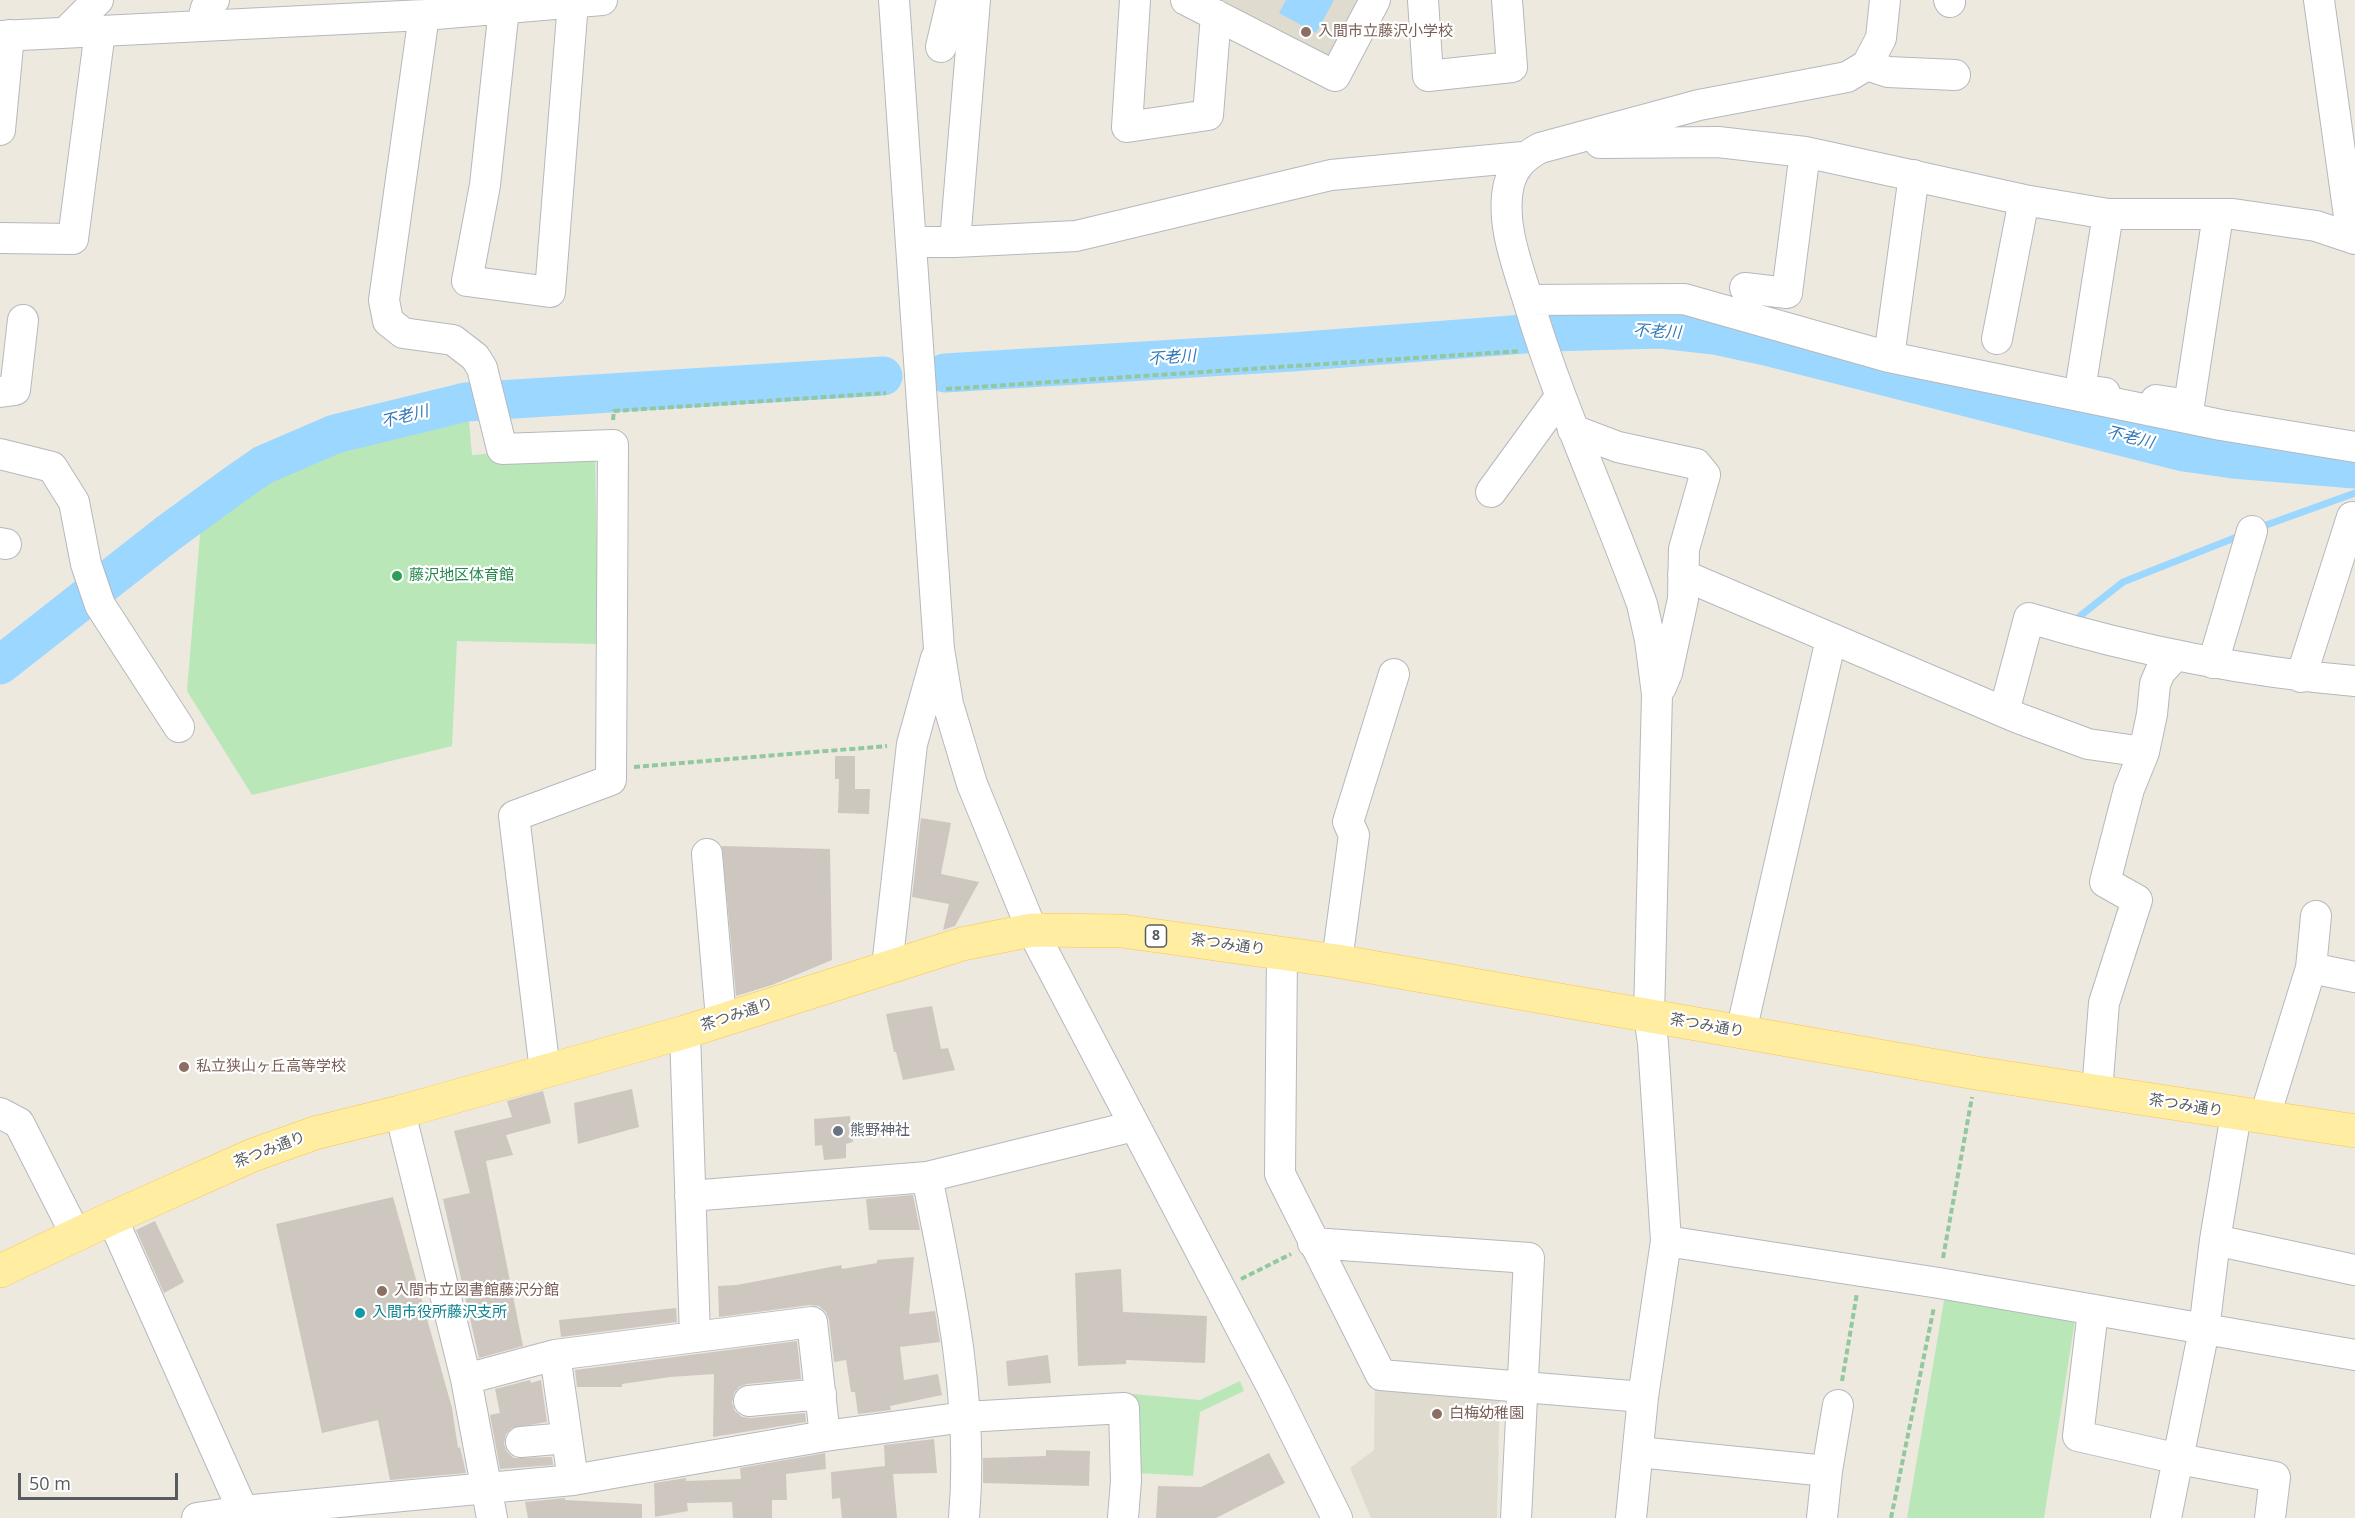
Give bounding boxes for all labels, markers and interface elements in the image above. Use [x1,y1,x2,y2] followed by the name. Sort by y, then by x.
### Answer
[1318,23,1453,41] place label: 入間市立藤沢小学校
[1299,25,1313,39] marker: 入間市立藤沢小学校
[1633,321,1681,343] water label: 不老川
[1147,347,1197,369] water label: 不老川
[379,402,431,432] water label: 不老川
[2104,423,2156,453] water label: 不老川
[409,567,514,585] place label: 藤沢地区体育館
[390,569,404,583] marker: 藤沢地区体育館
[1146,925,1166,947] road number: 8
[1190,931,1266,959] street label: 茶つみ通り
[699,995,775,1035] street label: 茶つみ通り
[1669,1011,1745,1041] street label: 茶つみ通り
[196,1058,346,1076] place label: 私立狭山ヶ丘高等学校
[177,1060,191,1074] marker: 私立狭山ヶ丘高等学校
[2148,1091,2224,1121] street label: 茶つみ通り
[850,1122,910,1140] place label: 熊野神社
[831,1124,845,1138] marker: 熊野神社
[232,1128,308,1172] street label: 茶つみ通り
[394,1282,559,1300] place label: 入間市立図書館藤沢分館
[375,1284,389,1298] marker: 入間市立図書館藤沢分館
[372,1304,507,1322] place label: 入間市役所藤沢支所
[353,1306,367,1320] marker: 入間市役所藤沢支所
[1449,1405,1524,1423] place label: 白梅幼稚園
[1430,1407,1444,1421] marker: 白梅幼稚園
[21,1461,182,1499] scale bar
[29,1471,71,1495] text: 50 m

